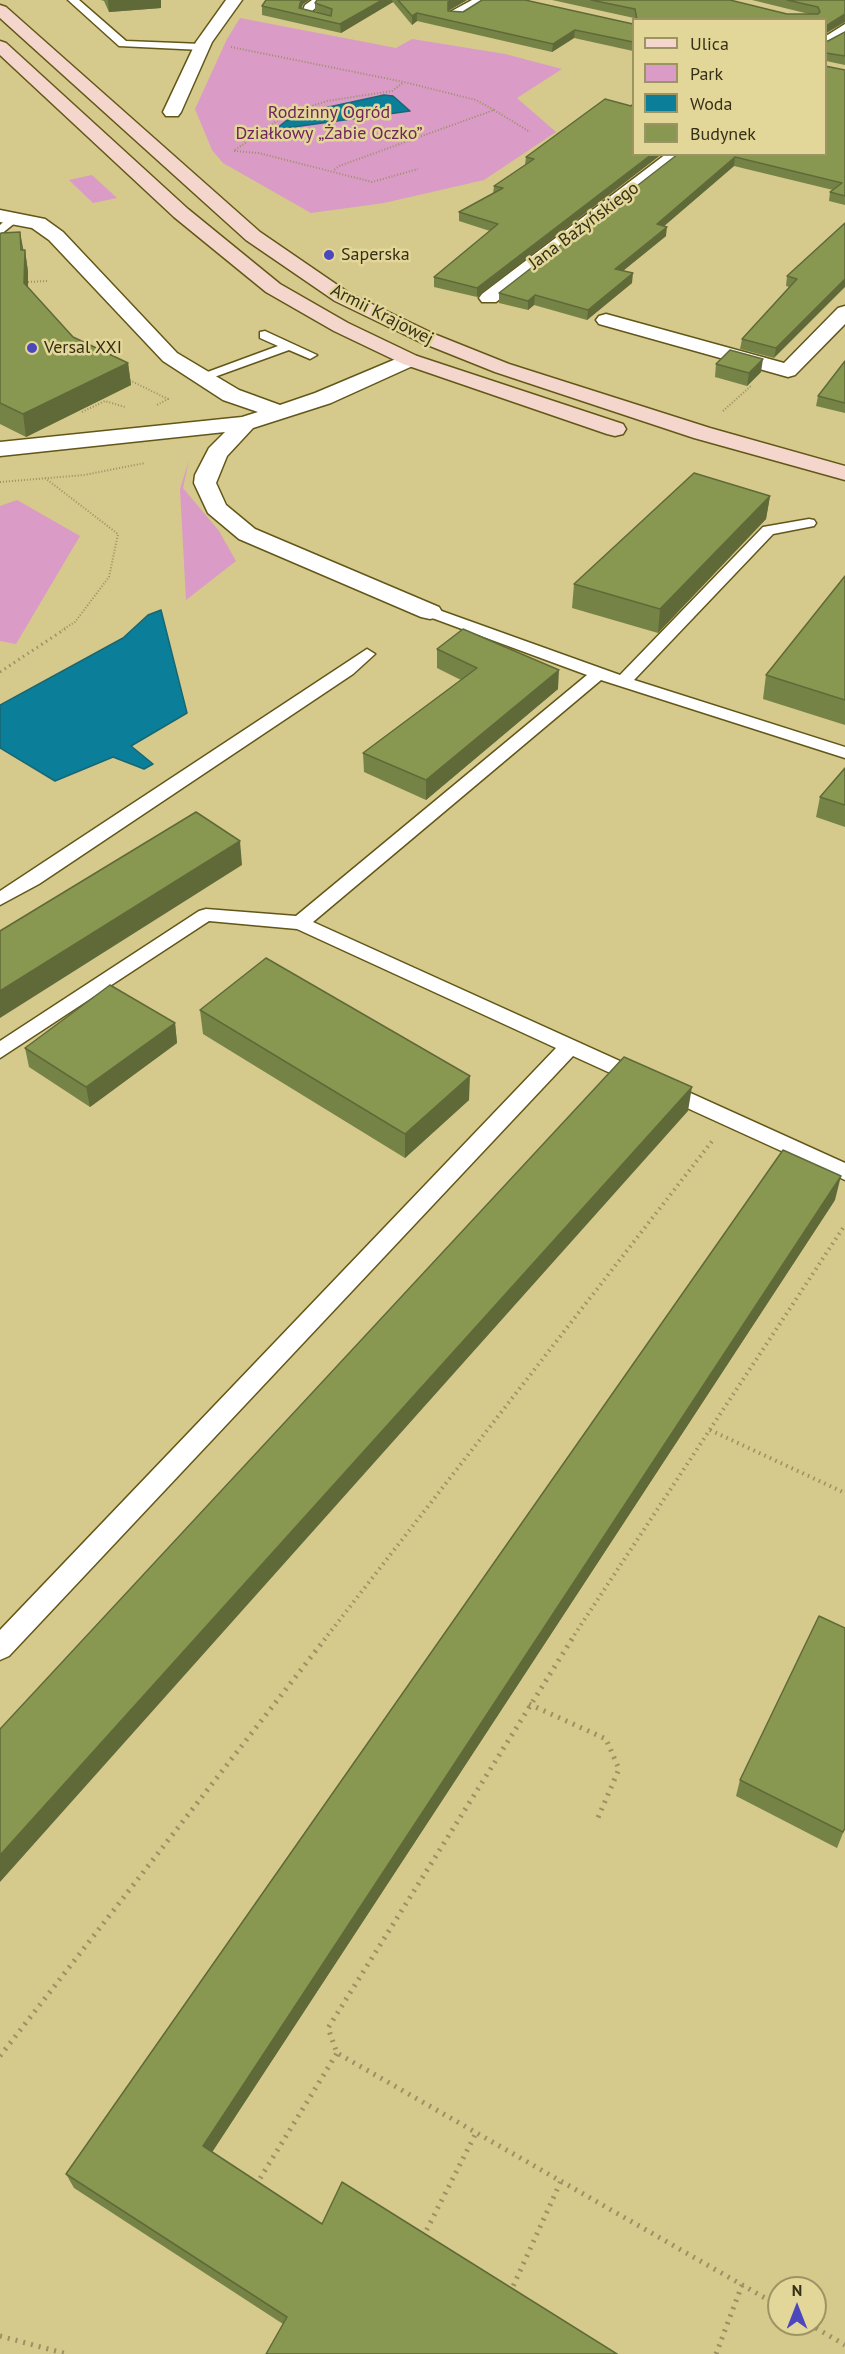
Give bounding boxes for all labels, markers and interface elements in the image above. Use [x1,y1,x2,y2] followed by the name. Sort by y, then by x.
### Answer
[632,18,827,156] legend
[690,32,729,55] text: Ulica
[690,62,723,85] text: Park
[690,92,732,115] text: Woda
[235,102,423,144] park label: Rodzinny Ogród Działkowy „Żabie Oczko”
[690,122,756,145] text: Budynek
[525,177,643,275] street label: Jana Bażyńskiego
[341,244,410,266] place label: Saperska
[322,248,336,262] marker: Saperska
[327,280,437,350] street label: Armii Krajowej
[44,337,122,359] place label: Versal XXI
[25,341,39,355] marker: Versal XXI
[767,2276,827,2336] north arrow
[792,2280,802,2300] text: N

